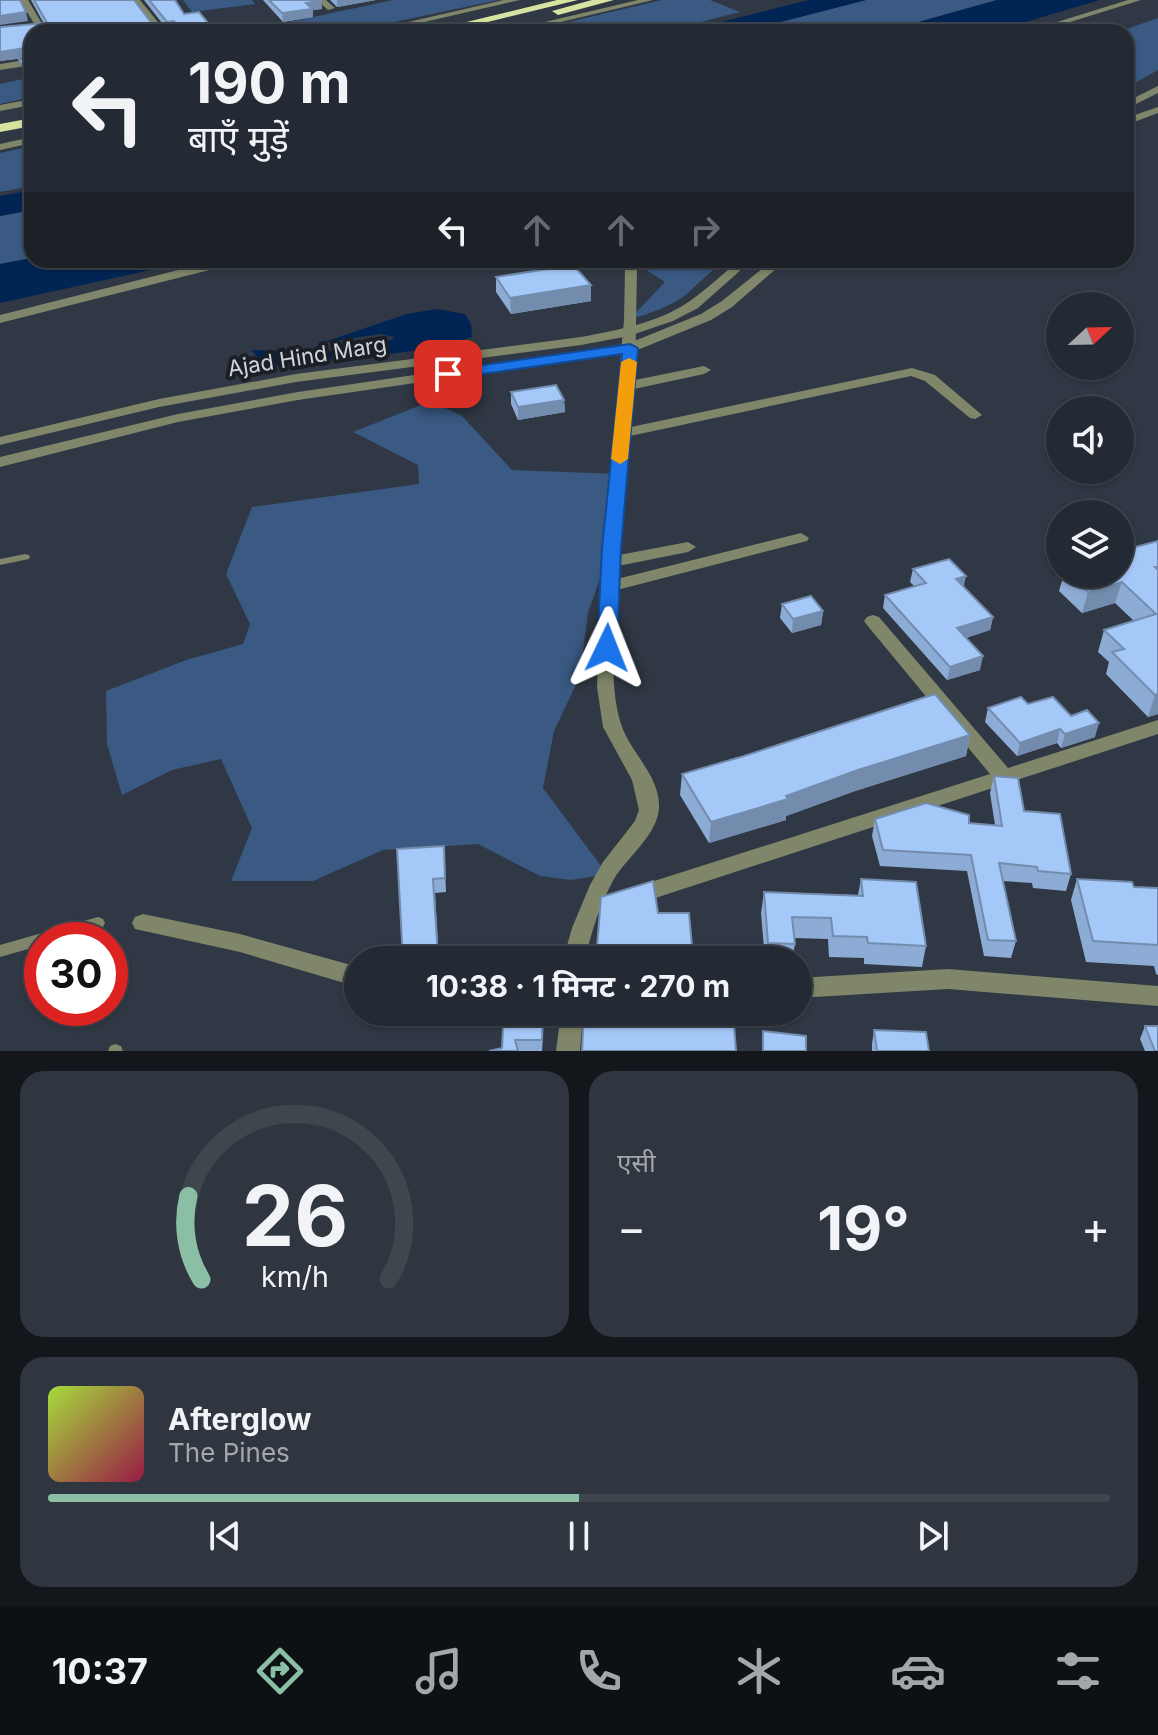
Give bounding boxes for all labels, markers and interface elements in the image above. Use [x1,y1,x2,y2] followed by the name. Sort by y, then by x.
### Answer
[188,49,351,117] text: 190 m
[56,56,160,160] icon: left
[188,117,289,161] text: बाएँ मुड़ें
[431,208,475,252] icon: left
[515,208,559,252] icon: ahead
[599,208,643,252] icon: ahead
[683,208,727,252] icon: right
[1046,292,1134,380] north arrow
[1046,292,1134,588] map controls
[226,331,388,381] street label: Ajad Hind Marg
[414,340,482,408] pin
[426,352,470,396] icon: arrive
[1046,396,1134,484] button: sound
[1046,500,1134,588] button: layers
[565,606,649,690] position arrow
[24,922,128,1026] speed limit sign: 30
[426,968,730,1004] text: 10:38 · 1 मिनट · 270 m
[617,1147,656,1178] text: एसी
[241,1165,348,1266] text: 26
[817,1192,910,1264] text: 19°
[617,1201,646,1255] text: −
[1081,1201,1110,1255] text: +
[261,1259,328,1294] text: km/h
[168,1401,312,1437] text: Afterglow
[168,1437,290,1468] text: The Pines
[203,1514,247,1558] icon: previous
[557,1514,601,1558] icon: pause
[911,1514,955,1558] icon: next
[252,1643,308,1699] icon: directions
[411,1643,467,1699] icon: music
[571,1643,627,1699] icon: phone
[731,1643,787,1699] icon: climate
[890,1643,946,1699] icon: car
[1050,1643,1106,1699] icon: filters
[52,1649,148,1693] text: 10:37

